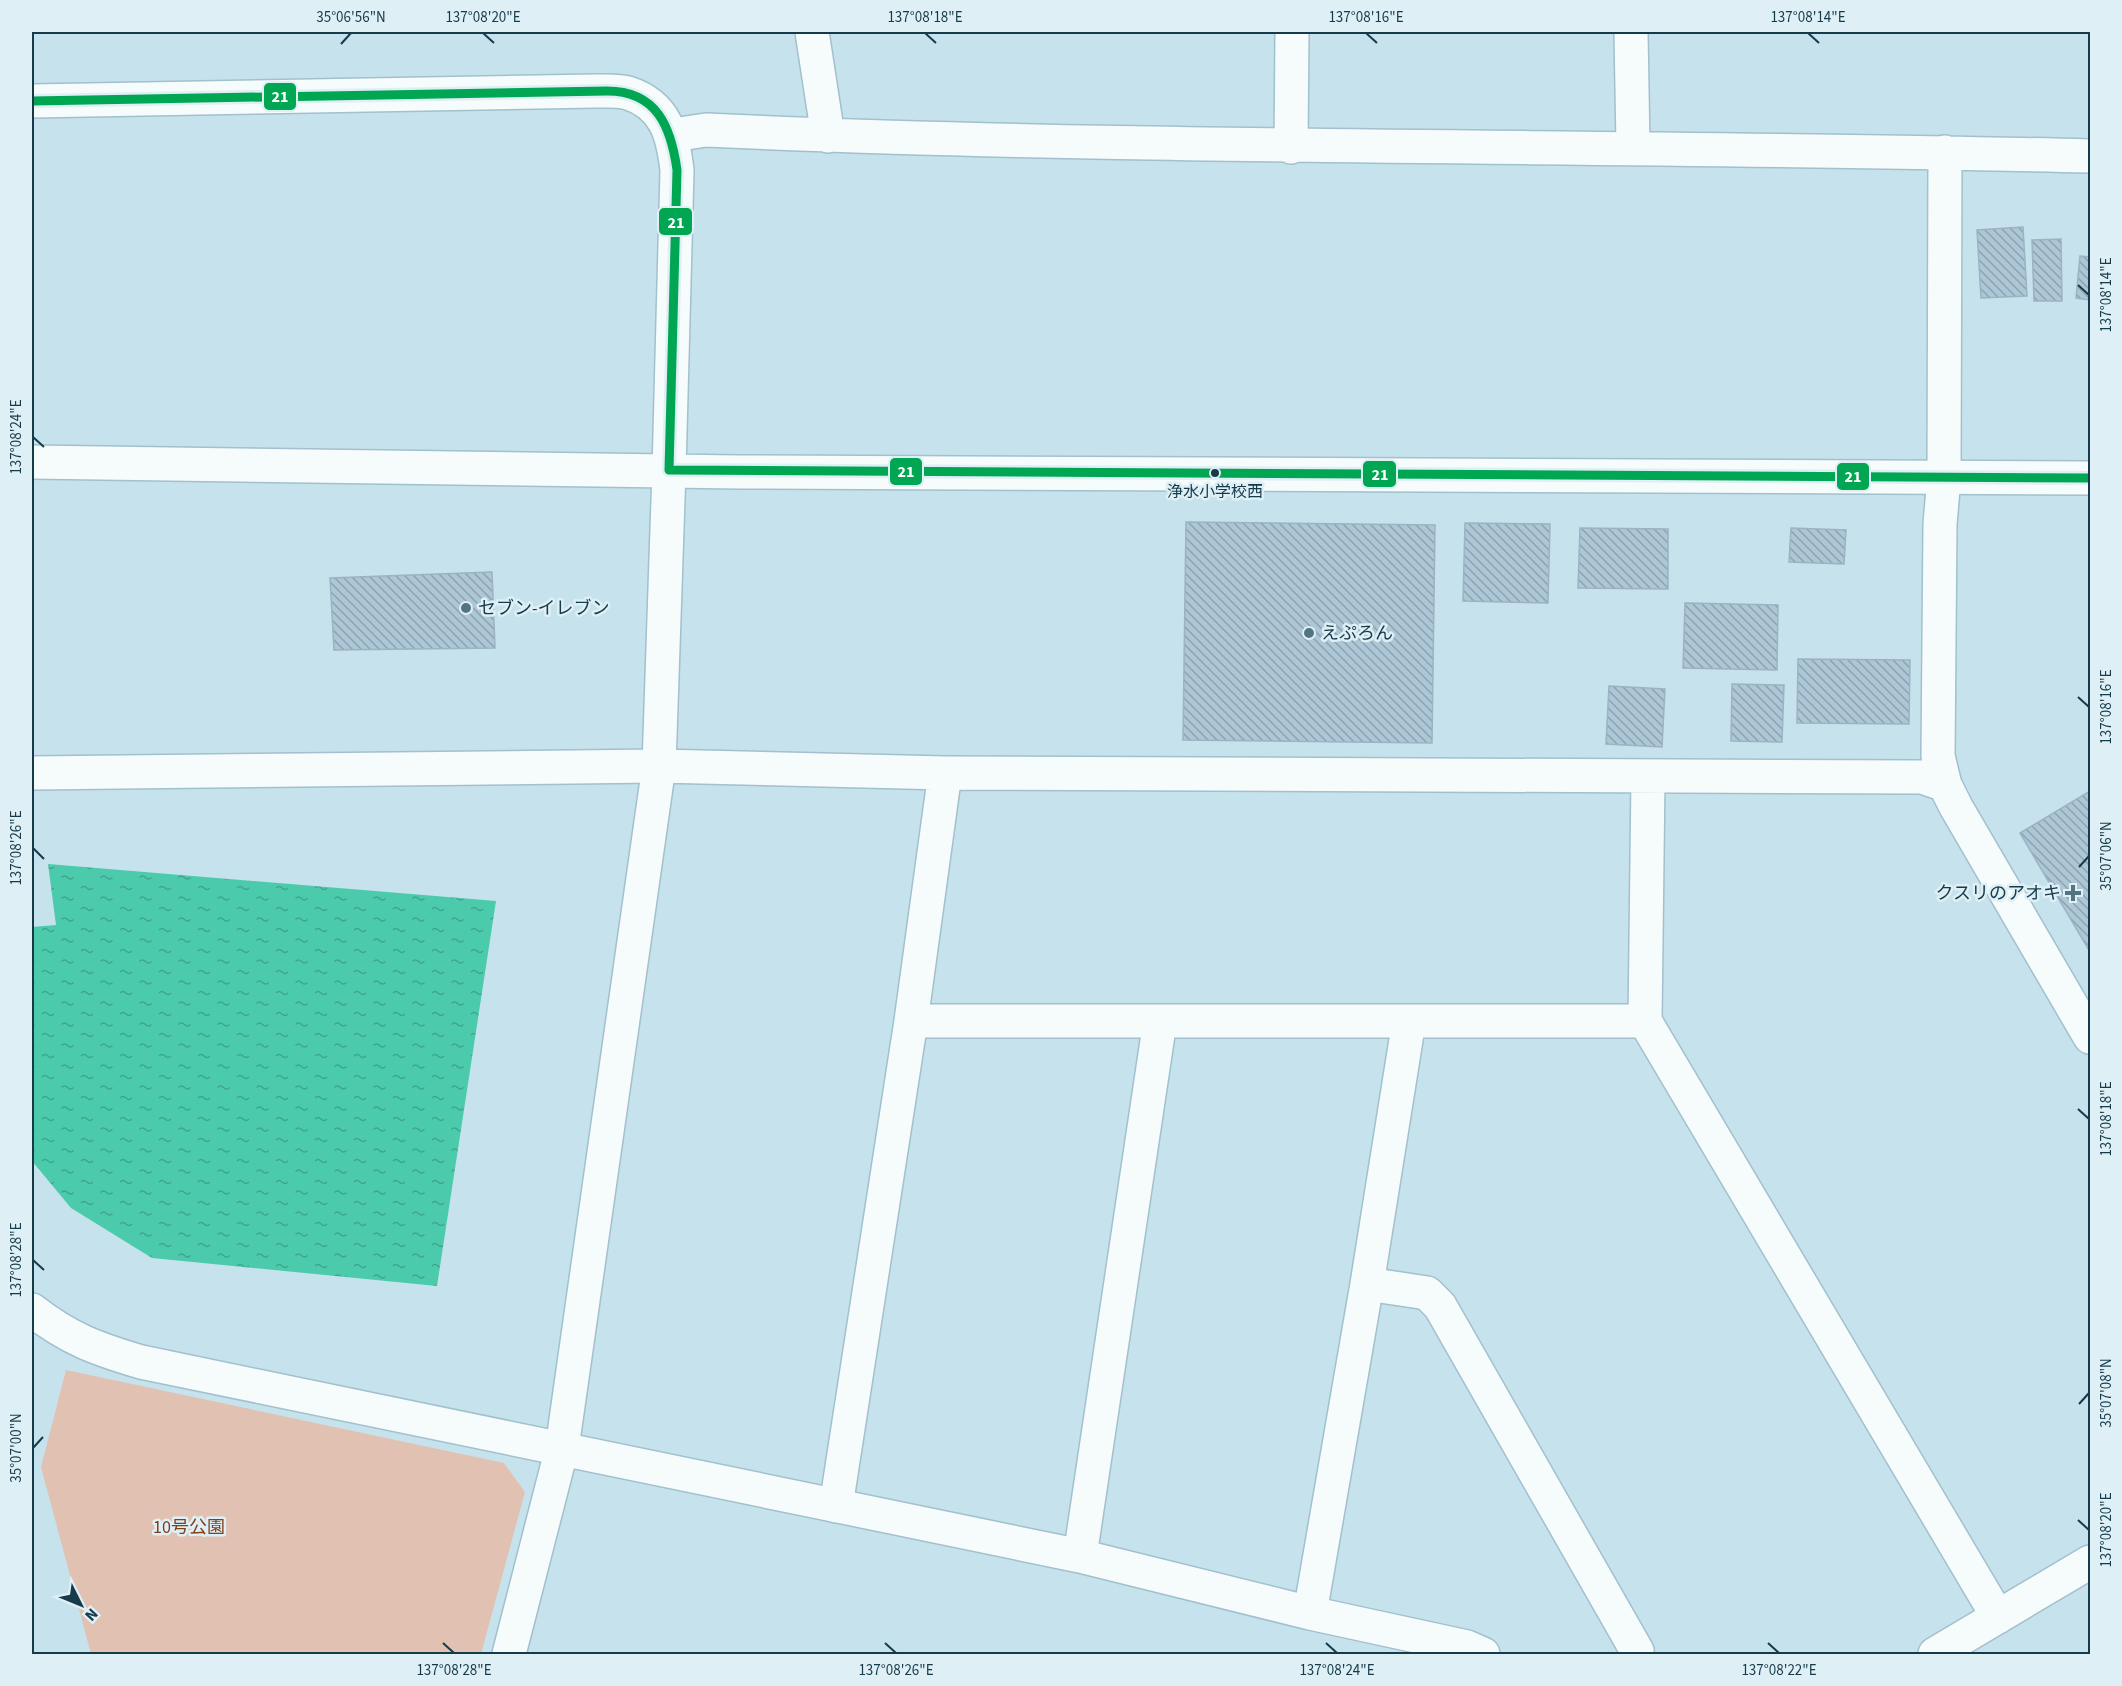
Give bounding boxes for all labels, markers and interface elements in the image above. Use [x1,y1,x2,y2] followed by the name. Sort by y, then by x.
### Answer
[316,7,386,28] text: 35°06'56"N
[445,7,521,28] text: 137°08'20"E
[887,7,963,28] text: 137°08'18"E
[1328,7,1404,28] text: 137°08'16"E
[1770,7,1846,28] text: 137°08'14"E
[263,82,297,111] line badge: 21
[272,86,288,108] text: 21
[658,207,693,236] line badge: 21
[668,212,684,234] text: 21
[2096,257,2117,333] text: 137°08'14"E
[6,399,27,475] text: 137°08'24"E
[889,457,923,486] line badge: 21
[1362,460,1397,488] line badge: 21
[898,461,914,483] text: 21
[1836,462,1870,491] line badge: 21
[1372,464,1388,486] text: 21
[1845,466,1861,488] text: 21
[1209,467,1221,479] marker: 浄水小学校西
[1167,481,1263,503] place label: 浄水小学校西
[478,596,610,621] place label: セブン-イレブン
[459,601,473,615] marker: セブン-イレブン
[1321,621,1393,646] place label: えぷろん
[1302,626,1316,640] marker: えぷろん
[2096,669,2117,745] text: 137°08'16"E
[6,810,27,886] text: 137°08'26"E
[2096,821,2117,891] text: 35°07'06"N
[1936,881,2061,906] place label: クスリのアオキ
[2066,886,2080,900] marker: クスリのアオキ
[2096,1081,2117,1157] text: 137°08'18"E
[6,1222,27,1298] text: 137°08'28"E
[2096,1358,2117,1428] text: 35°07'08"N
[6,1413,27,1483] text: 35°07'00"N
[2096,1492,2117,1568] text: 137°08'20"E
[153,1515,225,1540] park label: 10号公園
[51,1575,111,1635] north arrow
[80,1603,103,1626] text: N
[416,1660,492,1681] text: 137°08'28"E
[858,1660,934,1681] text: 137°08'26"E
[1299,1660,1375,1681] text: 137°08'24"E
[1741,1660,1817,1681] text: 137°08'22"E

